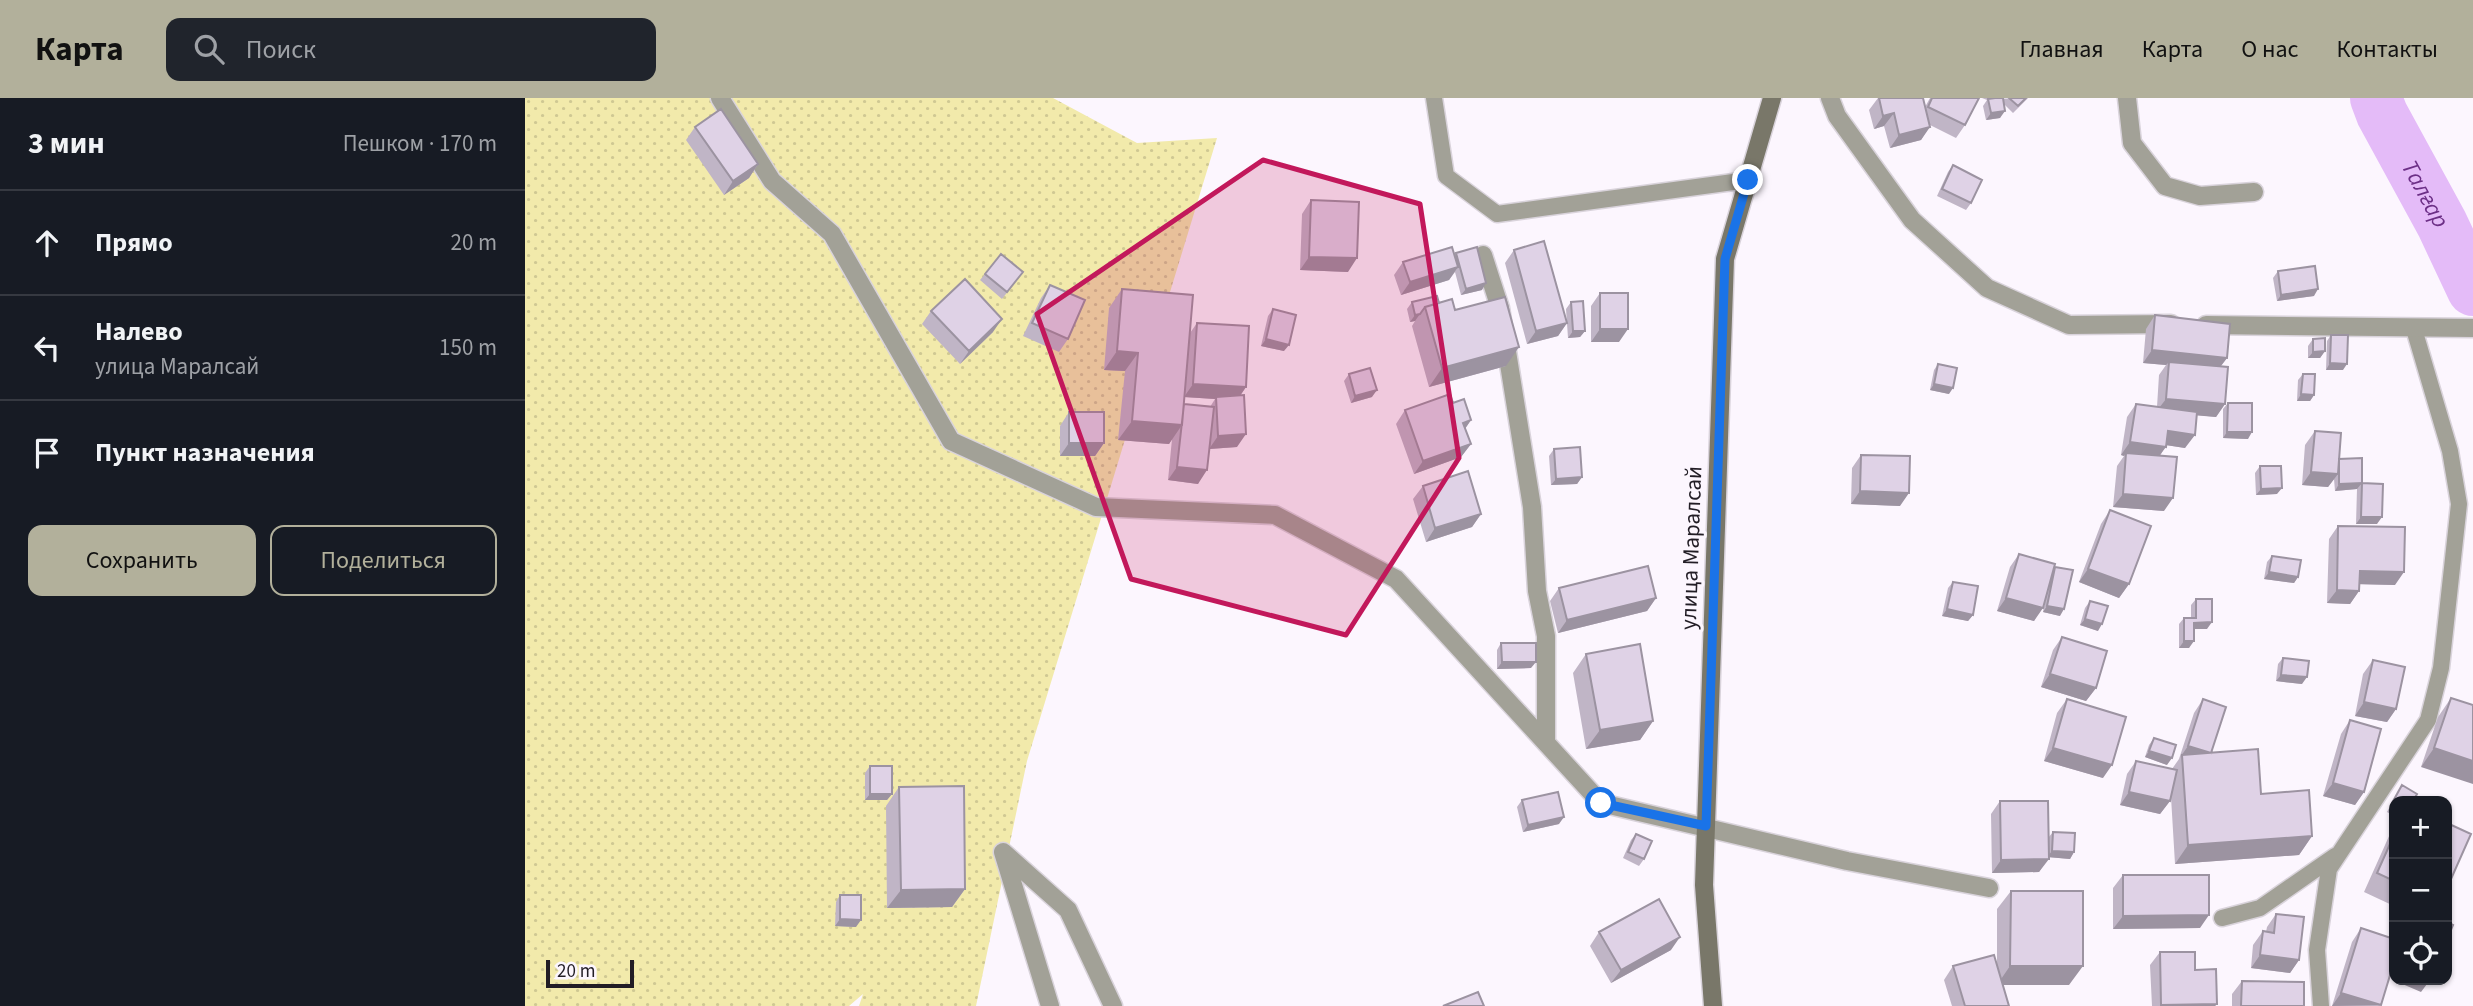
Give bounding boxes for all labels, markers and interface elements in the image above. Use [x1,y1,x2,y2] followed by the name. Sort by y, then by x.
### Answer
[166,18,656,81] search box
[35,26,124,73] text: Карта
[190,30,228,68] icon: search
[246,31,316,68] text: Поиск
[2019,32,2104,67] text: Главная
[2142,32,2203,67] text: Карта
[2241,32,2298,67] text: О нас
[2336,32,2438,67] text: Контакты
[28,122,105,165] text: 3 мин
[343,127,497,160] text: Пешком · 170 m
[2393,153,2458,234] water label: Талғар
[1732,164,1763,195] route end
[28,224,66,262] icon: ahead
[95,224,173,261] text: Прямо
[450,226,497,259] text: 20 m
[95,313,183,350] text: Налево
[28,329,66,367] icon: left
[439,331,497,364] text: 150 m
[95,350,259,383] text: улица Маралсай
[28,434,66,472] icon: arrive
[95,434,315,471] text: Пункт назначения
[1672,465,1710,631] street label: улица Маралсай
[28,525,256,596] button: Сохранить
[270,525,497,596] button: Поделиться
[1585,787,1616,818] route start
[2389,796,2452,985] map controls
[2389,796,2452,859] button: +
[2389,859,2452,922] button: −
[2389,922,2452,985] button: locate
[546,957,633,989] scale bar
[557,958,595,985] text: 20 m

